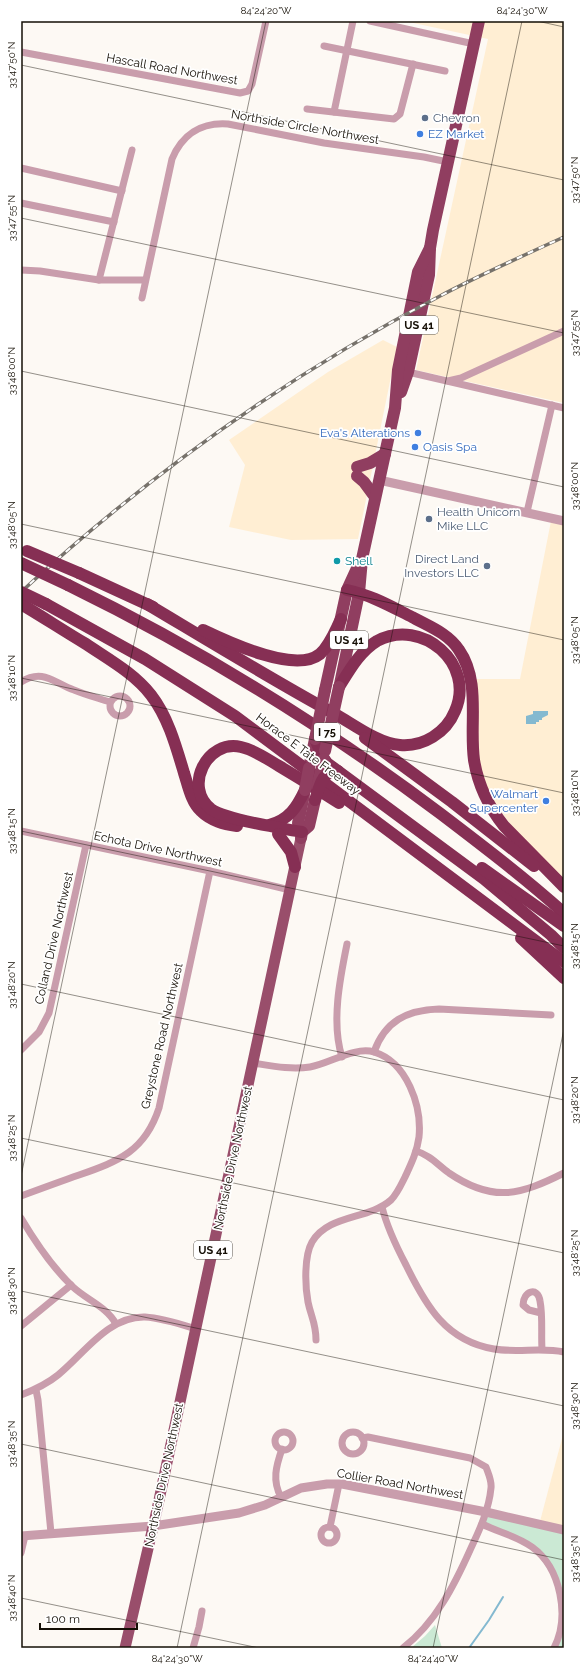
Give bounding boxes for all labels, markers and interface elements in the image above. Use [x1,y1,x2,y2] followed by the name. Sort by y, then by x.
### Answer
[240,5,292,16] text: 84°24'20"W
[496,5,548,16] text: 84°24'30"W
[6,42,17,88] text: 33°47'50"N
[105,51,239,87] street label: Hascall Road Northwest
[230,107,380,147] street label: Northside Circle Northwest
[433,111,480,125] place label: Chevron
[420,113,430,123] marker: Chevron
[428,127,484,141] place label: EZ Market
[415,129,425,139] marker: EZ Market
[569,157,580,203] text: 33°47'50"N
[6,195,17,241] text: 33°47'55"N
[569,310,580,356] text: 33°47'55"N
[400,316,438,334] road number: US 41
[6,347,17,395] text: 33°48'00"N
[320,426,410,440] place label: Eva's Alterations
[413,428,423,438] marker: Eva's Alterations
[423,440,477,454] place label: Oasis Spa
[410,442,420,452] marker: Oasis Spa
[569,462,580,510] text: 33°48'00"N
[6,501,17,549] text: 33°48'05"N
[437,505,520,533] place label: Health Unicorn Mike LLC
[424,514,434,524] marker: Health Unicorn Mike LLC
[404,552,479,580] place label: Direct Land Investors LLC
[345,554,374,568] place label: Shell
[332,556,342,566] marker: Shell
[482,561,492,571] marker: Direct Land Investors LLC
[569,616,580,664] text: 33°48'05"N
[330,631,368,649] road number: US 41
[6,655,17,701] text: 33°48'10"N
[253,710,363,798] street label: Horace E Tate Freeway
[314,723,340,741] road number: I 75
[569,770,580,816] text: 33°48'10"N
[469,787,539,815] place label: Walmart Supercenter
[541,796,551,806] marker: Walmart Supercenter
[6,808,17,854] text: 33°48'15"N
[93,829,223,869] street label: Echota Drive Northwest
[32,870,76,1006] street label: Colland Drive Northwest
[569,923,580,969] text: 33°48'15"N
[6,961,17,1009] text: 33°48'20"N
[138,962,186,1110] street label: Greystone Road Northwest
[569,1076,580,1124] text: 33°48'20"N
[211,1085,255,1231] street label: Northside Drive Northwest
[6,1115,17,1161] text: 33°48'25"N
[569,1230,580,1276] text: 33°48'25"N
[194,1241,232,1259] road number: US 41
[6,1267,17,1315] text: 33°48'30"N
[569,1382,580,1430] text: 33°48'30"N
[142,1402,186,1548] street label: Northside Drive Northwest
[6,1421,17,1467] text: 33°48'35"N
[336,1466,464,1502] street label: Collier Road Northwest
[569,1536,580,1582] text: 33°48'35"N
[6,1574,17,1622] text: 33°48'40"N
[40,1605,137,1631] scale bar
[46,1612,80,1626] text: 100 m
[151,1653,203,1664] text: 84°24'30"W
[408,1653,459,1664] text: 84°24'40"W

